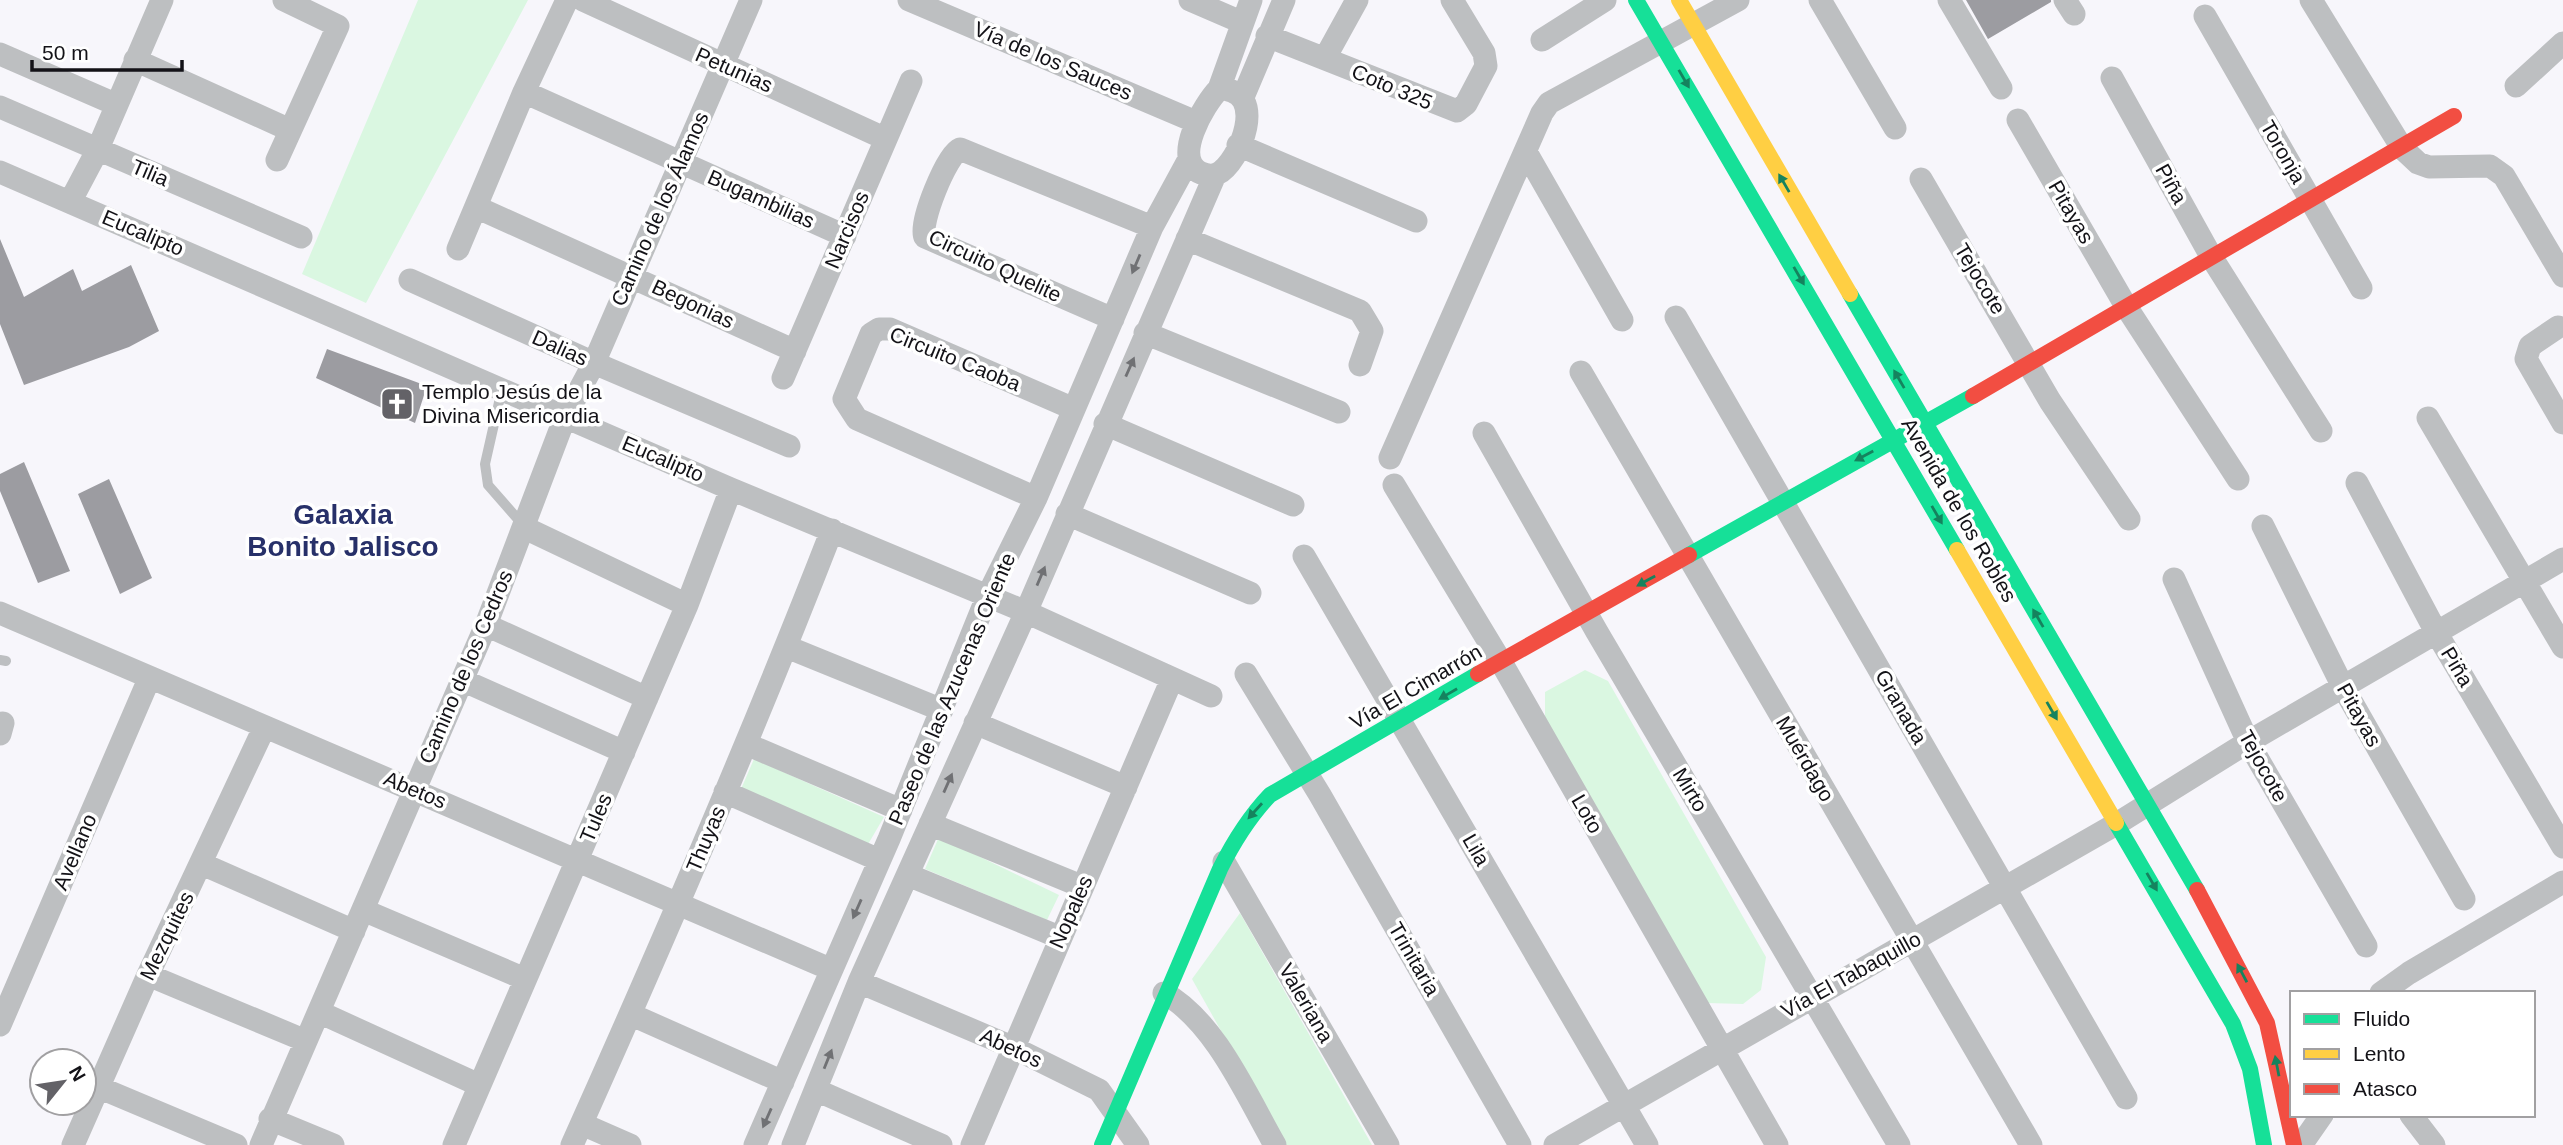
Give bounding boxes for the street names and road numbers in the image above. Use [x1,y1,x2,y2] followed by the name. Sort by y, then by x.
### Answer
[971,17,1136,104] street label: Vía de los Sauces
[692,42,776,97] street label: Petunias
[1348,59,1436,114] street label: Coto 325
[606,108,713,309] street label: Camino de los Álamos
[2256,116,2311,188] street label: Toronja
[128,155,172,191] street label: Tilia
[2151,160,2192,208] street label: Piña
[704,165,818,232] street label: Bugambilias
[2044,176,2099,247] street label: Pitayas
[820,188,873,272] street label: Narcisos
[99,205,187,260] street label: Eucalipto
[925,225,1065,306] street label: Circuito Quelite
[1950,239,2010,318] street label: Tejocote
[649,275,738,332] street label: Begonias
[886,322,1024,395] street label: Circuito Caoba
[529,325,592,370] street label: Dalias
[1897,414,2022,606] street label: Avenida de los Robles
[619,431,707,486] street label: Eucalipto
[884,549,1019,828] street label: Paseo de las Azucenas Oriente
[414,567,517,767] street label: Camino de los Cedros
[1346,640,1486,734] street label: Vía El Cimarrón
[2437,643,2478,691] street label: Piña
[1871,666,1932,748] street label: Granada
[2333,679,2386,750] street label: Pitayas
[1772,712,1839,805] street label: Muérdago
[2234,726,2292,806] street label: Tejocote
[1669,764,1712,816] street label: Mirto
[381,766,450,813] street label: Abetos
[575,790,616,846] street label: Tules
[1567,790,1608,837] street label: Loto
[681,803,730,875] street label: Thuyas
[48,810,101,893] street label: Avellano
[1458,830,1495,870] street label: Lila
[1044,872,1097,952] street label: Nopales
[135,888,198,984] street label: Mezquites
[1384,918,1445,1000] street label: Trinitaria
[1777,927,1925,1022] street label: Vía El Tabaquillo
[1275,959,1338,1047] street label: Valeriana
[977,1023,1046,1072] street label: Abetos

